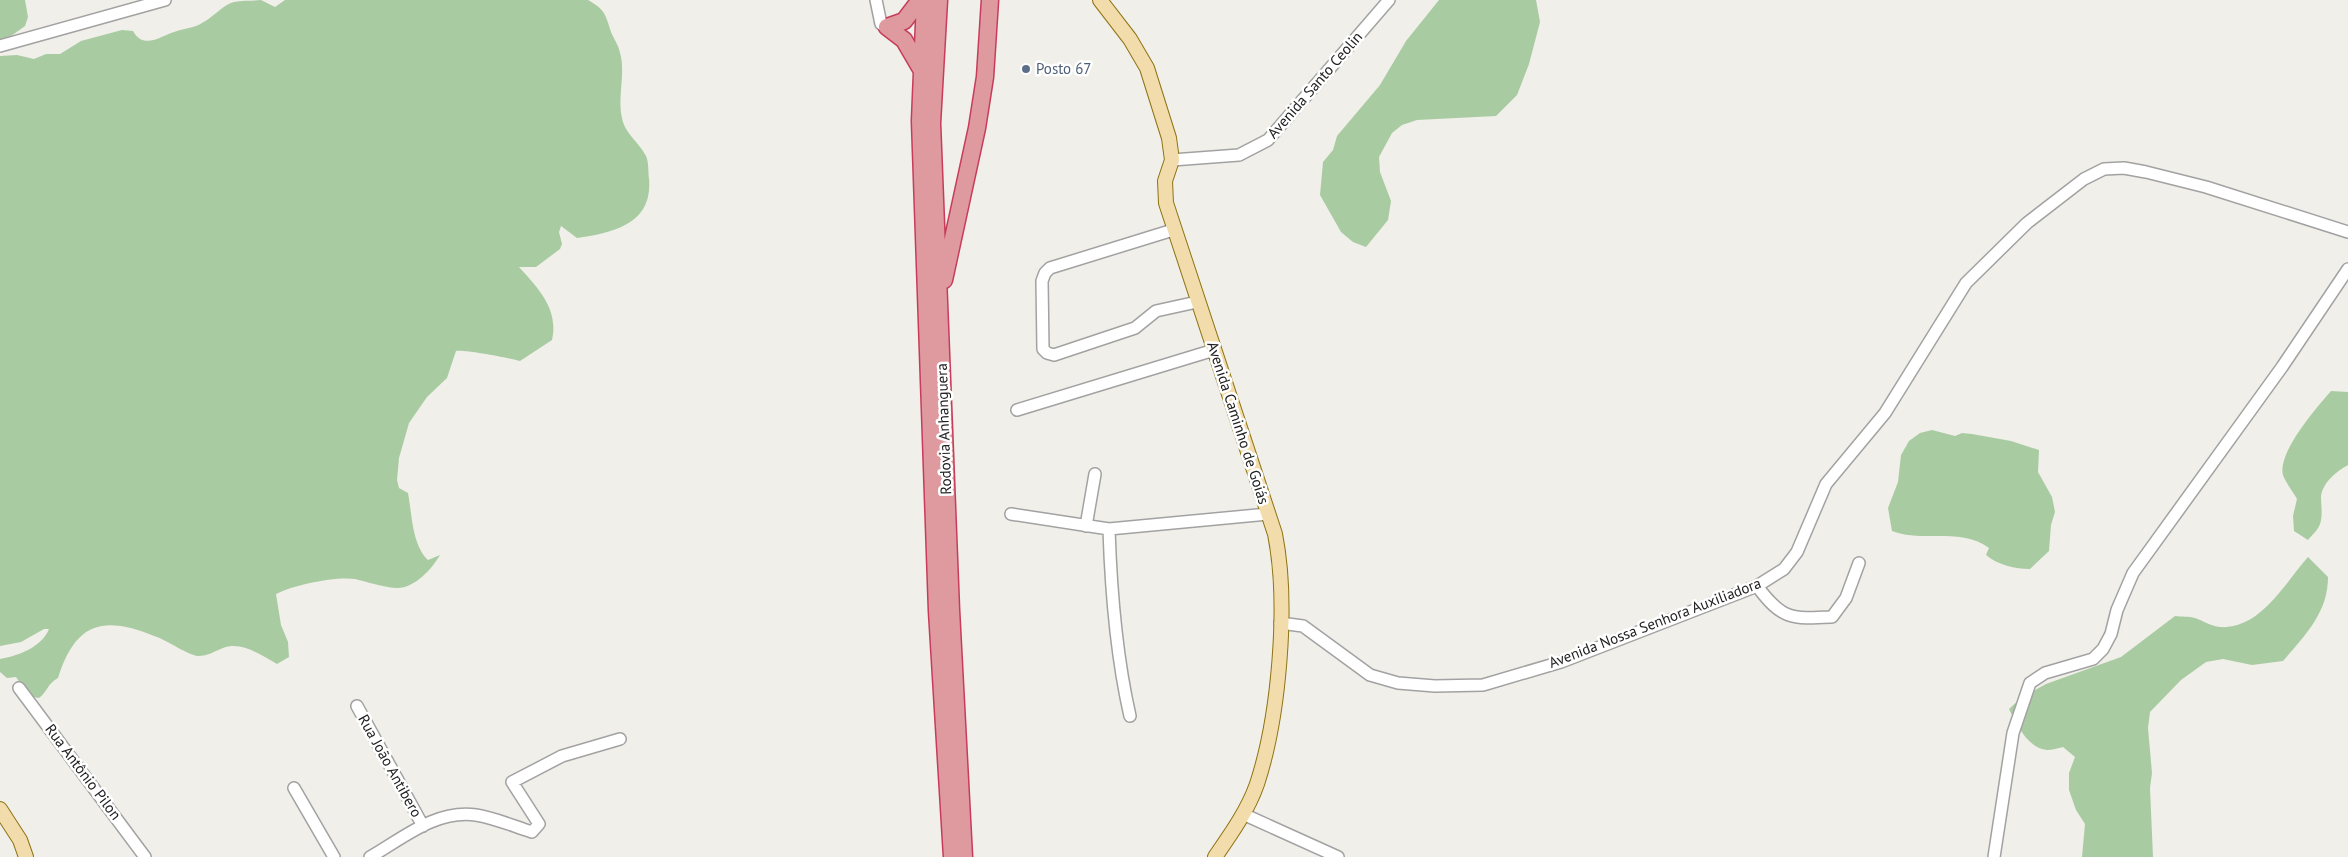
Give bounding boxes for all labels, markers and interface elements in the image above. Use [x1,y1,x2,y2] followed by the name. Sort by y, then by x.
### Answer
[1263,27,1366,142] street label: Avenida Santo Ceolin
[1036,59,1092,78] place label: Posto 67
[1020,63,1032,75] marker: Posto 67
[1203,339,1274,507] street label: Avenida Caminho de Goiás
[932,363,955,495] street label: Rodovia Anhanguera
[1546,573,1764,672] street label: Avenida Nossa Senhora Auxiliadora
[354,711,427,821] street label: Rua João Antibero
[41,720,126,823] street label: Rua Antônio Pilon

